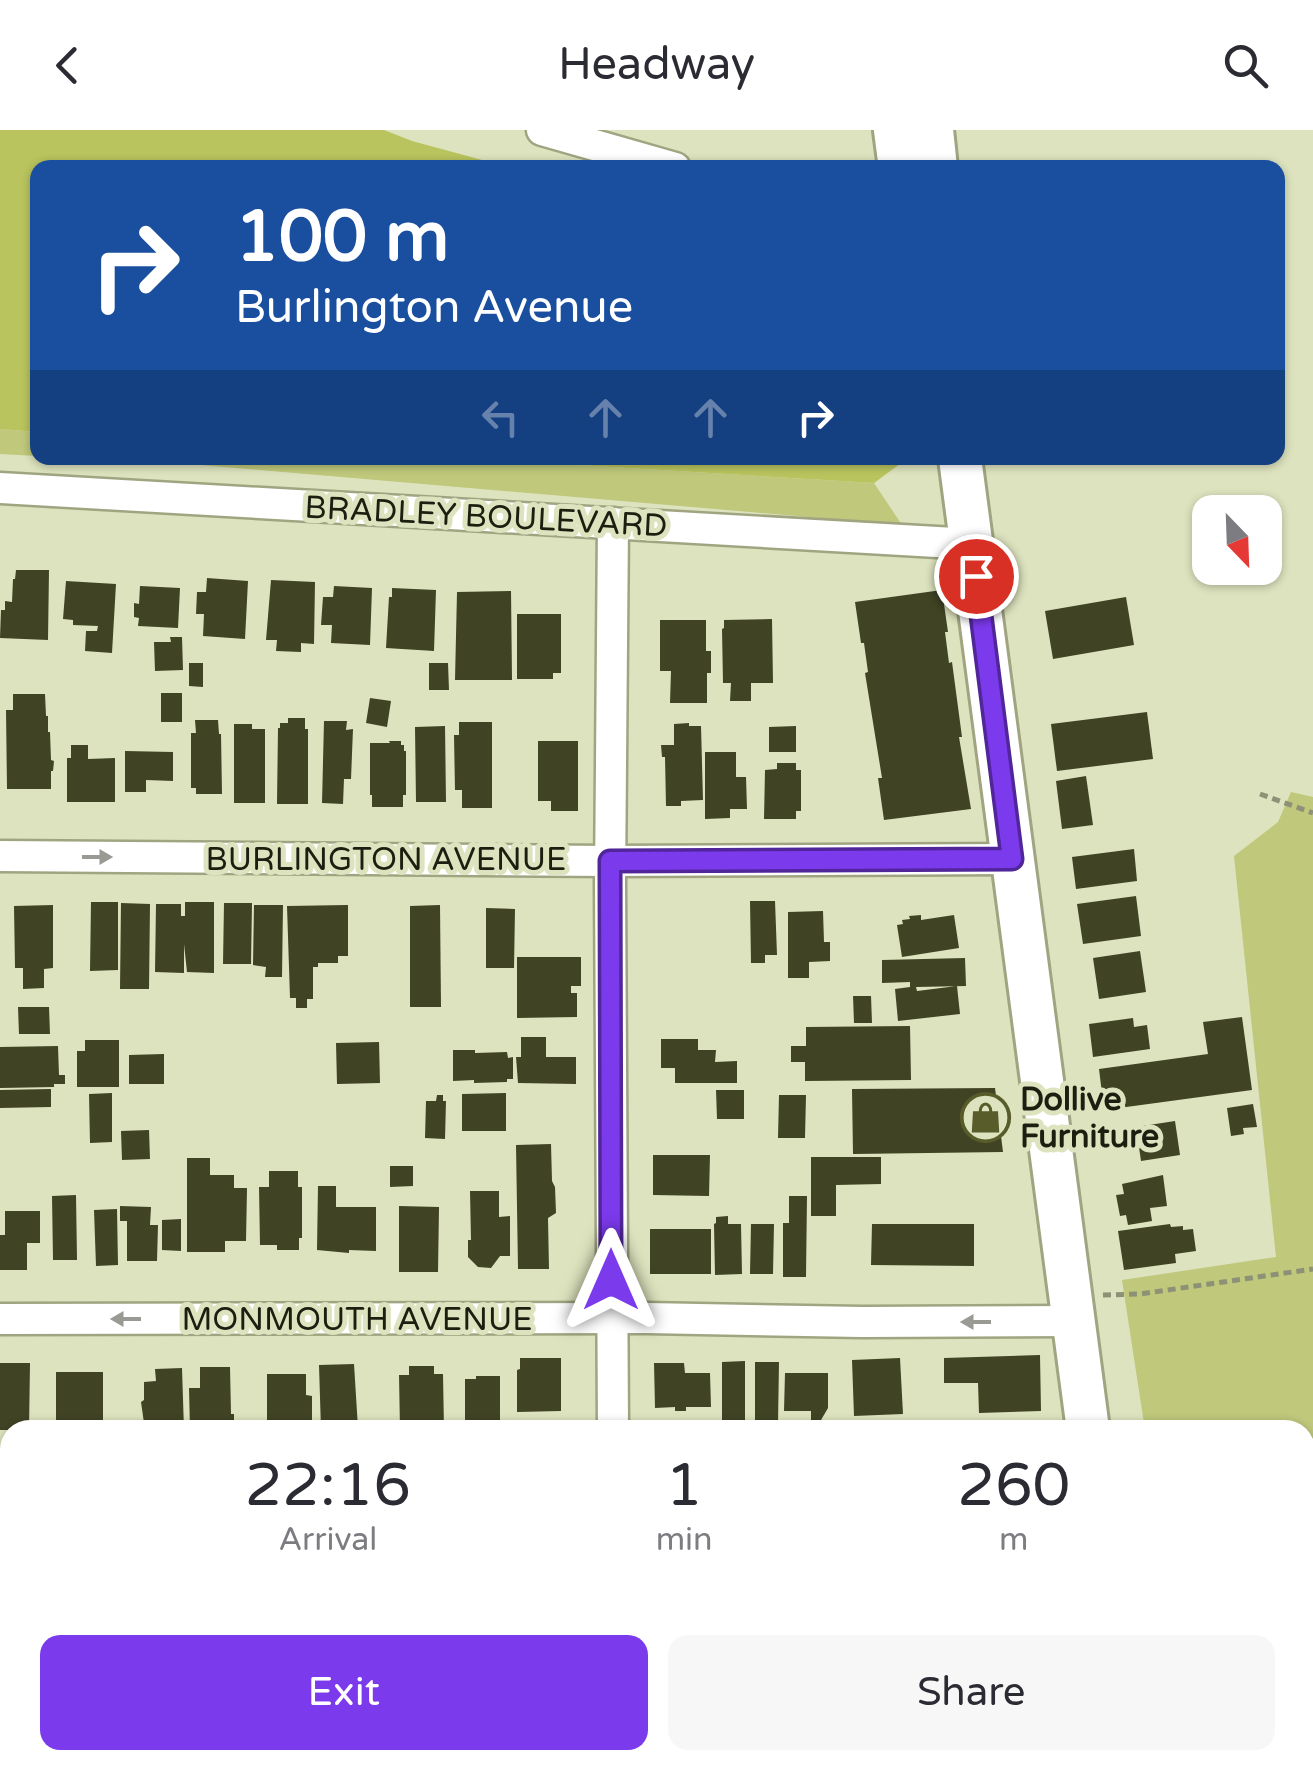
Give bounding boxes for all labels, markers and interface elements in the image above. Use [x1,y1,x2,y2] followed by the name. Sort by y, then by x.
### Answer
[40,38,95,93] icon: back
[558,38,755,92] text: Headway
[1218,38,1273,93] icon: search
[235,196,449,280] text: 100 m
[70,200,200,330] icon: right
[235,281,633,335] text: Burlington Avenue
[473,390,528,445] icon: left
[578,390,633,445] icon: ahead
[683,390,738,445] icon: ahead
[788,390,843,445] icon: right
[304,489,668,545] street label: BRADLEY BOULEVARD
[1192,495,1282,585] north arrow
[1192,495,1282,585] map controls
[934,534,1019,619] pin
[949,549,1004,604] icon: arrive
[206,841,566,879] street label: BURLINGTON AVENUE
[82,849,114,865] one-way arrow
[1020,1081,1159,1156] place label: Dollive Furniture
[959,1091,1011,1143] shop icon: Dollive Furniture
[559,1228,663,1332] position arrow
[181,1301,533,1339] street label: MONMOUTH AVENUE
[109,1311,141,1327] one-way arrow
[959,1314,991,1330] one-way arrow
[245,1450,411,1522] text: 22:16
[665,1450,703,1522] text: 1
[957,1450,1070,1522] text: 260
[278,1521,377,1559] text: Arrival
[656,1521,713,1559] text: min
[999,1521,1028,1559] text: m
[40,1635,648,1750] button: Exit
[668,1635,1275,1750] button: Share

